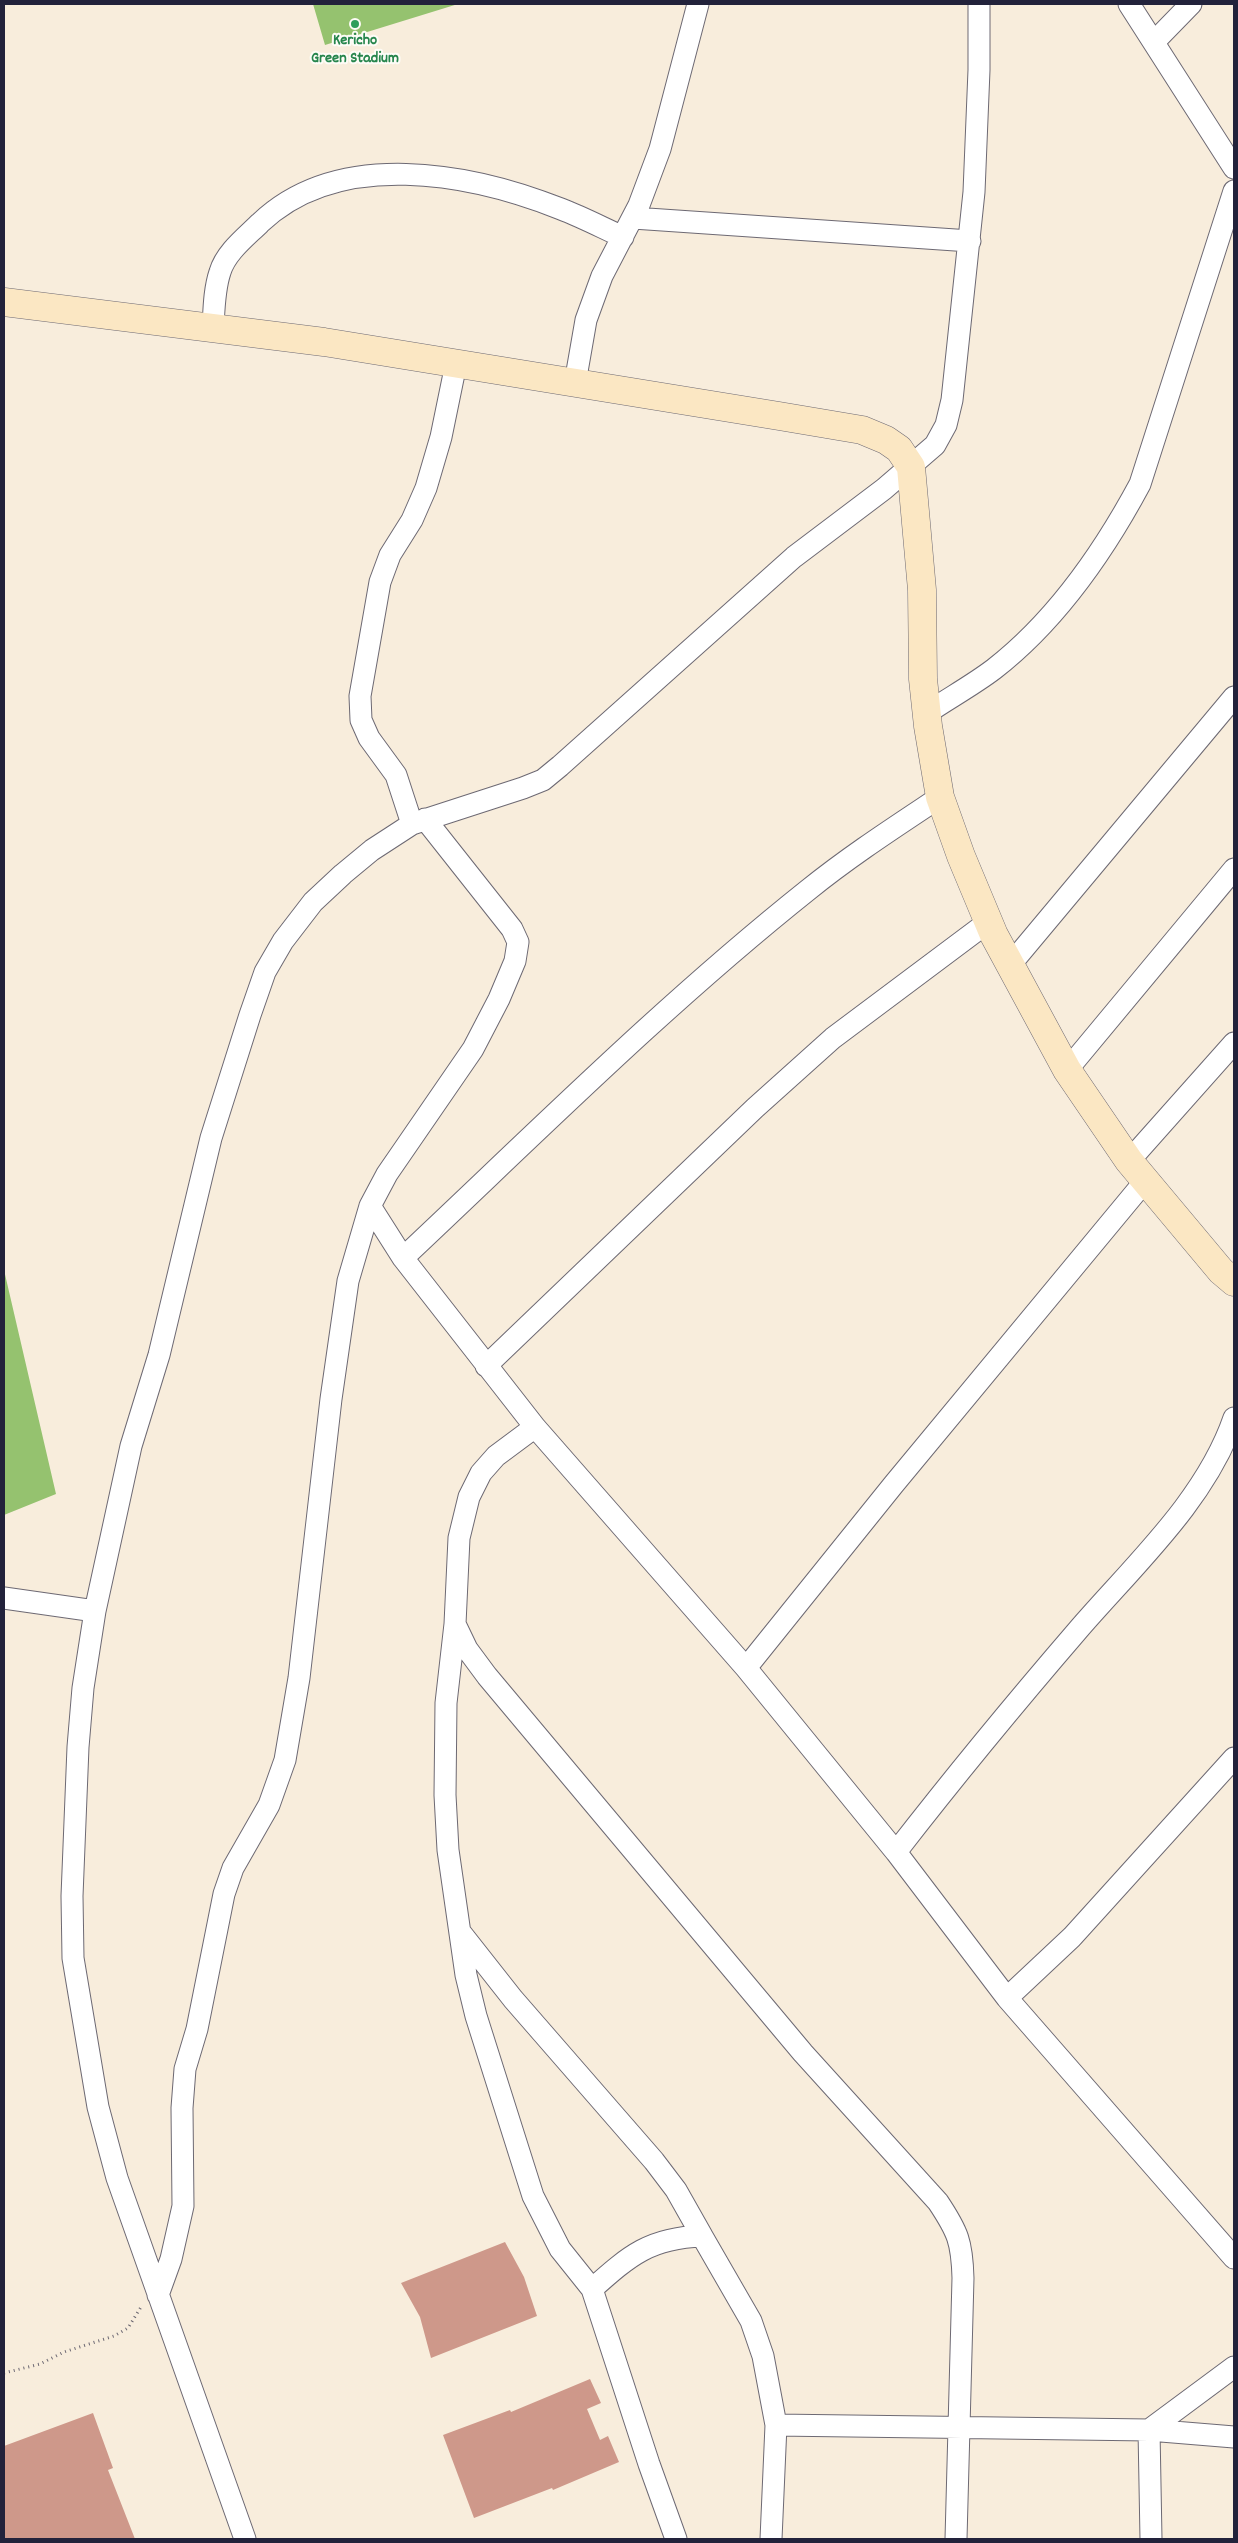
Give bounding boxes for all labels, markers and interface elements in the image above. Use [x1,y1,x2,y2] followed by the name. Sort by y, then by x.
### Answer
[349,18,361,30] marker: Kericho Green Stadium
[311,32,399,70] place label: Kericho Green Stadium

